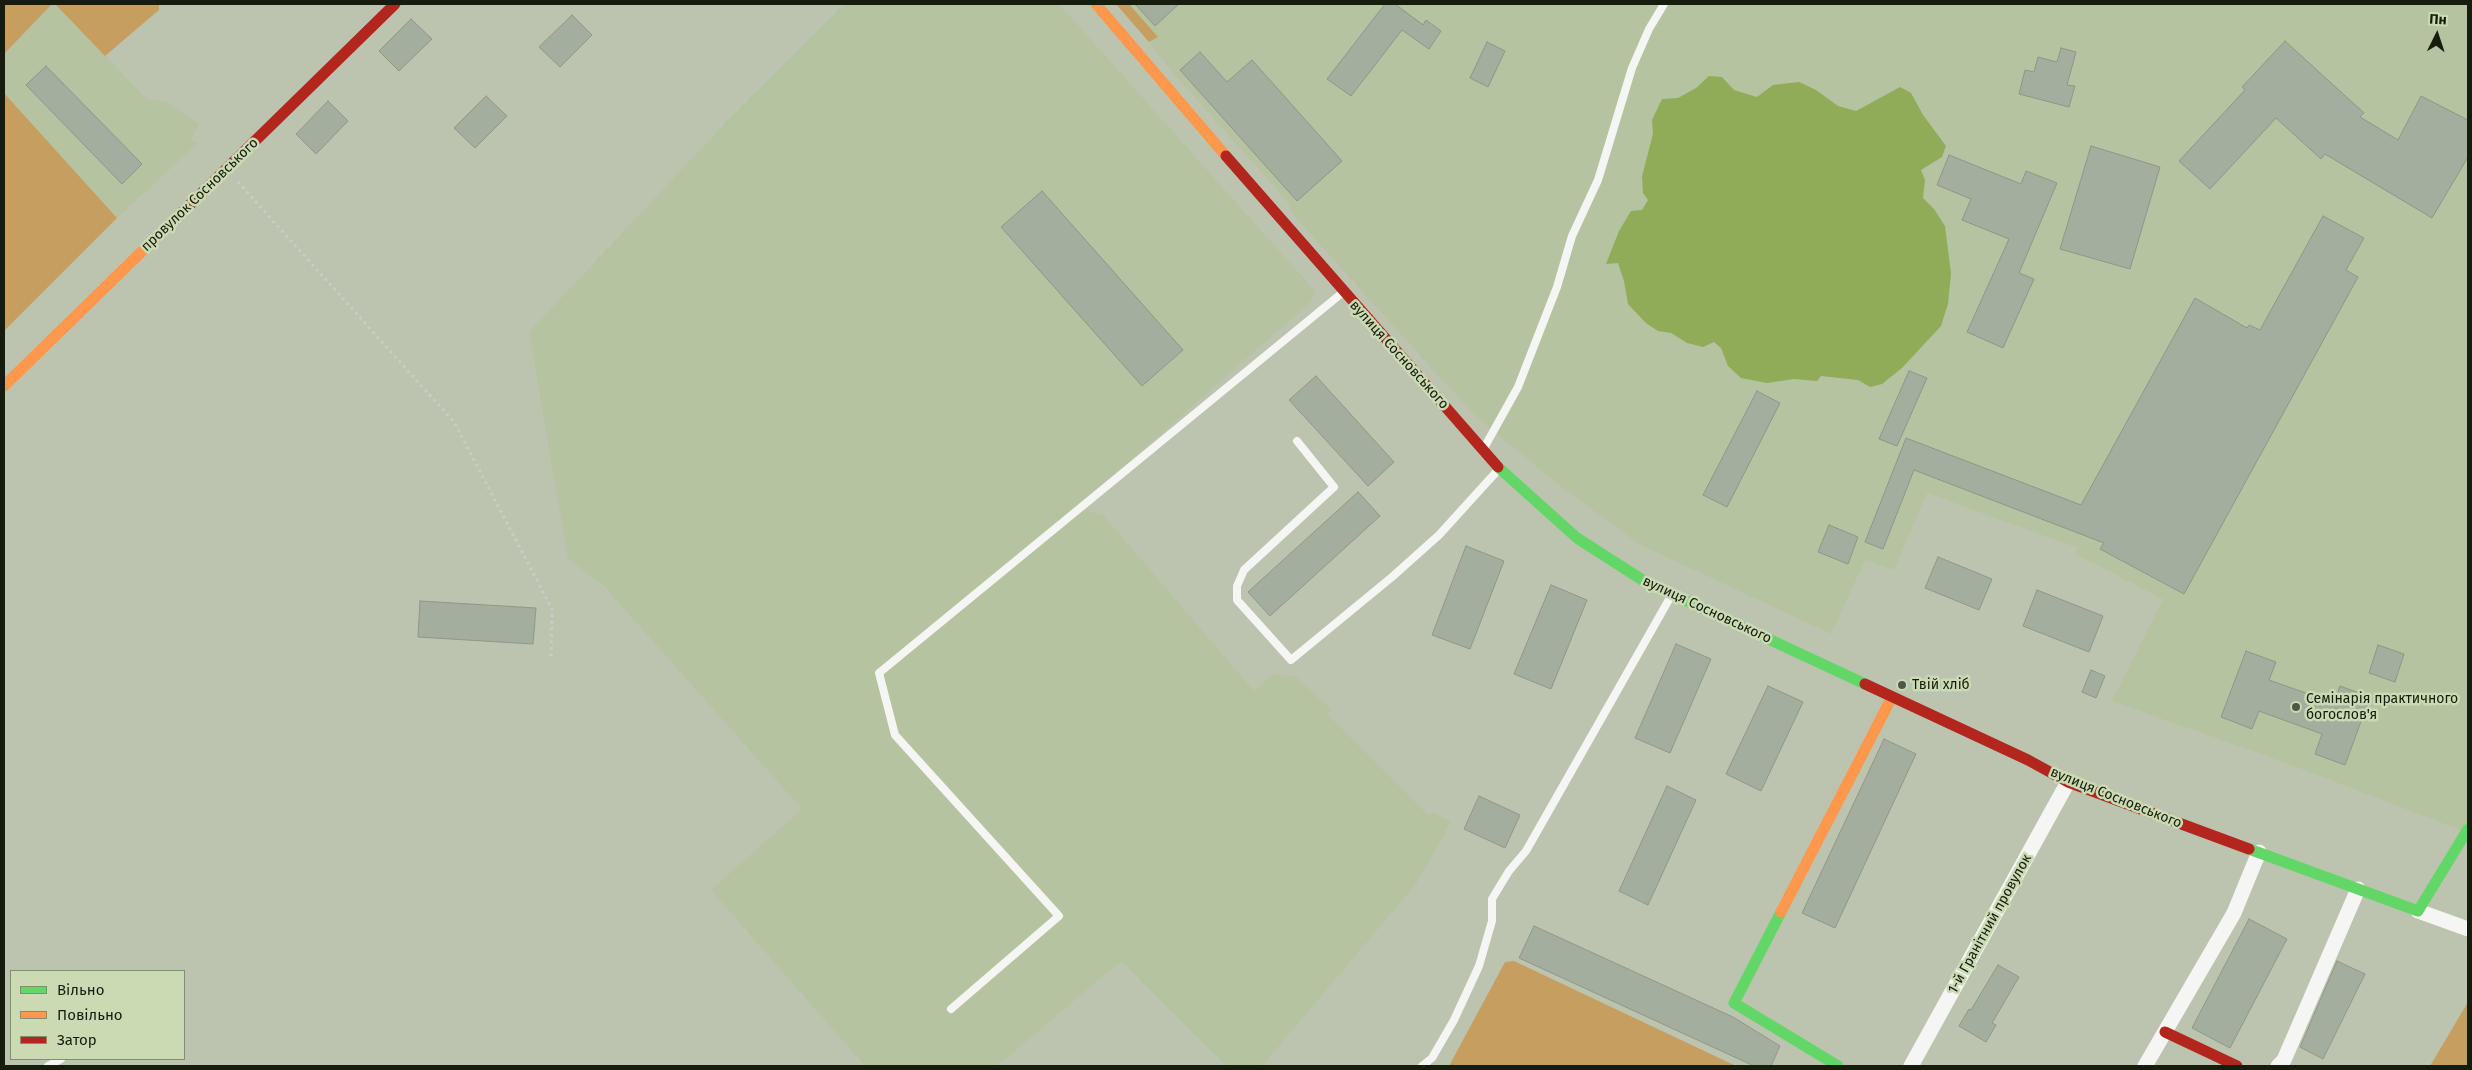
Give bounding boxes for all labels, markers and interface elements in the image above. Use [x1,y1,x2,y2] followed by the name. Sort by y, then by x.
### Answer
[2412,10,2462,60] north arrow
[2429,10,2447,29] text: Пн
[138,135,262,255] street label: провулок Сосновського
[1346,297,1452,413] street label: вулиця Сосновського
[1640,573,1774,647] street label: вулиця Сосновського
[1912,677,1970,693] place label: Твій хліб
[1896,679,1908,691] marker: Твій хліб
[2306,691,2458,724] place label: Семінарія практичного богослов'я
[2290,701,2302,713] marker: Семінарія практичного богослов'я
[2048,764,2184,832] street label: вулиця Сосновського
[1945,851,2035,997] street label: 1-й Гранітний провулок
[10,970,185,1060] legend
[57,981,104,999] text: Вільно
[57,1006,123,1024] text: Повільно
[57,1031,97,1049] text: Затор

